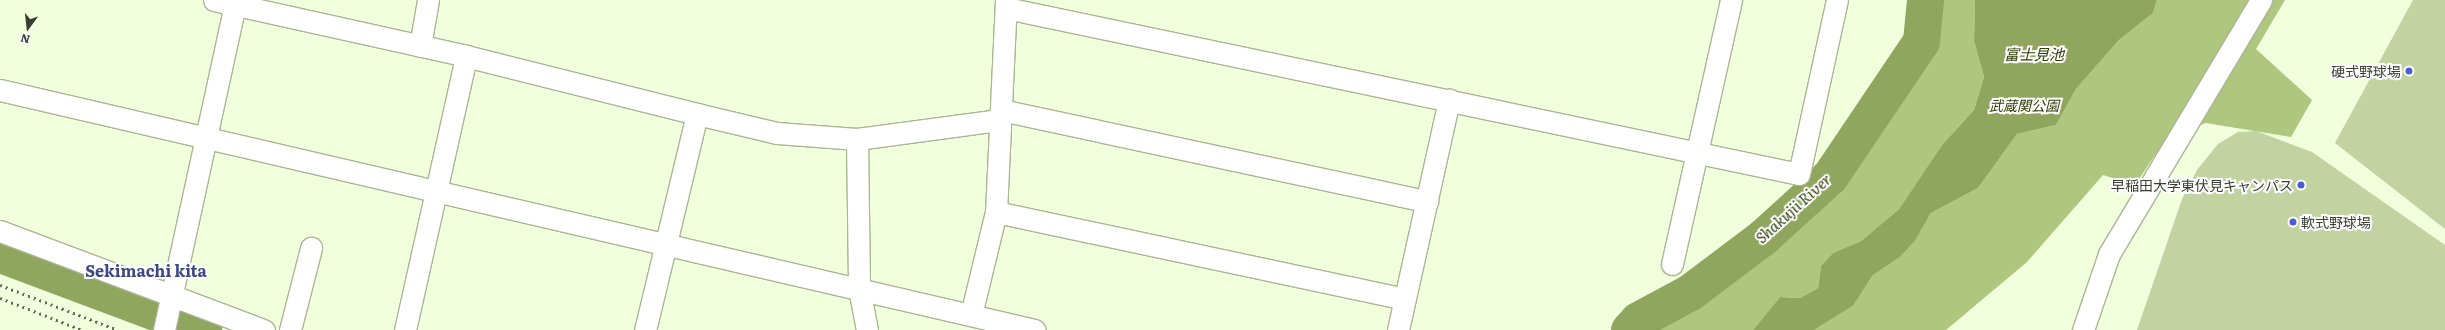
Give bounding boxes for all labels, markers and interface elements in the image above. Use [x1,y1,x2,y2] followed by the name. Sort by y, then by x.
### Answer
[8,8,48,48] north arrow
[18,31,31,49] text: N
[2004,45,2064,63] water label: 富士見池
[2331,63,2401,79] place label: 硬式野球場
[2404,66,2414,76] marker: 硬式野球場
[1989,97,2059,113] park label: 武蔵関公園
[1752,170,1834,246] water label: Shakujii River
[2111,177,2293,193] place label: 早稲田大学東伏見キャンパス
[2296,180,2306,190] marker: 早稲田大学東伏見キャンパス
[2301,214,2371,230] place label: 軟式野球場
[2288,217,2298,227] marker: 軟式野球場
[85,260,207,280] district label: Sekimachi kita

